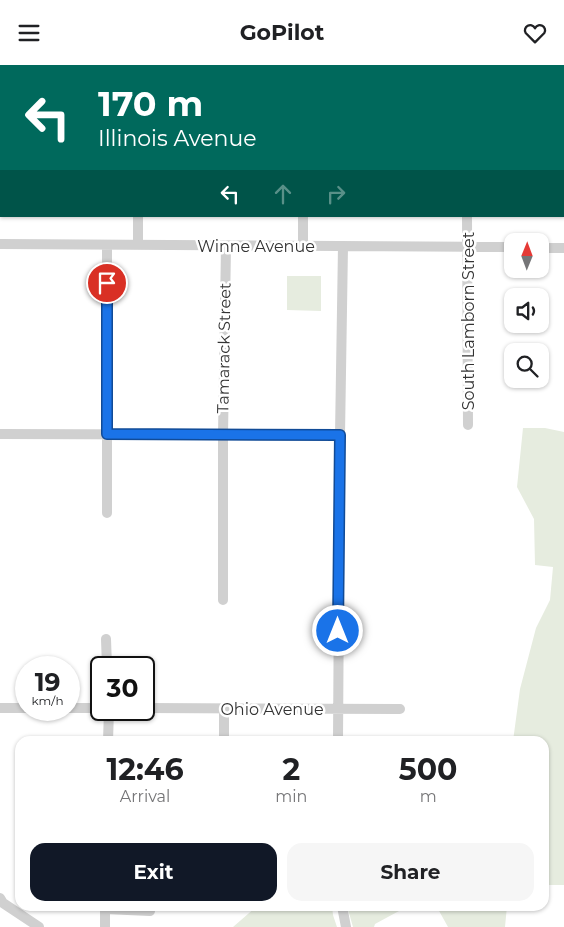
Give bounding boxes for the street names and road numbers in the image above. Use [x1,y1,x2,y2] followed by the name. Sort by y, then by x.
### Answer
[459,231,478,410] street label: South Lamborn Street
[197,237,315,256] street label: Winne Avenue
[213,282,235,414] street label: Tamarack Street
[220,700,324,719] street label: Ohio Avenue

